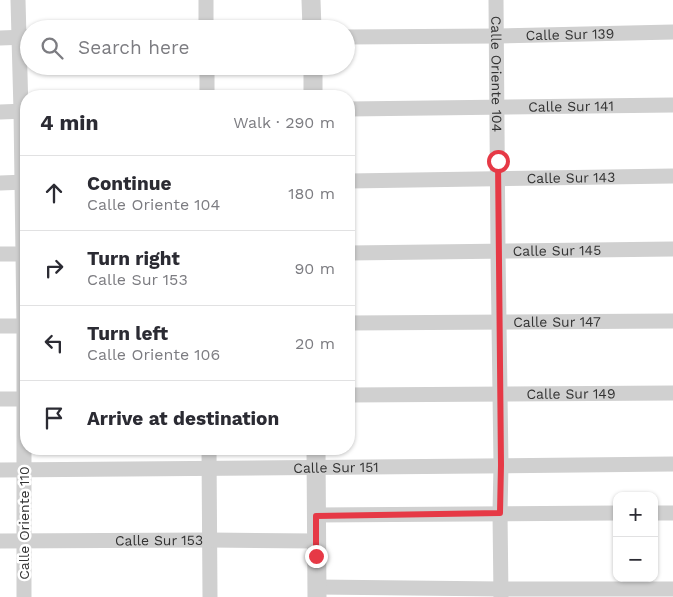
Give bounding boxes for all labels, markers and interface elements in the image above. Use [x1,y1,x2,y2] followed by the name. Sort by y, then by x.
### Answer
[488,16,505,132] street label: Calle Oriente 104
[20,20,355,75] search box
[525,25,615,43] street label: Calle Sur 139
[38,34,66,62] icon: search
[78,36,189,59] text: Search here
[528,98,614,115] street label: Calle Sur 141
[40,110,98,135] text: 4 min
[233,113,335,132] text: Walk · 290 m
[487,150,510,173] route start
[527,169,615,186] street label: Calle Sur 143
[87,172,171,195] text: Continue
[40,179,68,207] icon: ahead
[288,184,335,203] text: 180 m
[87,195,220,214] text: Calle Oriente 104
[513,242,601,259] street label: Calle Sur 145
[87,247,180,270] text: Turn right
[40,254,68,282] icon: right
[294,259,335,278] text: 90 m
[87,270,188,289] text: Calle Sur 153
[513,313,601,330] street label: Calle Sur 147
[87,322,168,345] text: Turn left
[40,329,68,357] icon: left
[295,334,335,353] text: 20 m
[87,345,220,364] text: Calle Oriente 106
[526,385,616,402] street label: Calle Sur 149
[40,404,68,432] icon: arrive
[87,407,279,430] text: Arrive at destination
[293,459,379,476] street label: Calle Sur 151
[16,466,32,580] street label: Calle Oriente 110
[613,492,658,582] map controls
[613,492,658,537] button: +
[115,532,203,548] street label: Calle Sur 153
[613,537,658,582] button: −
[305,545,328,568] route end

